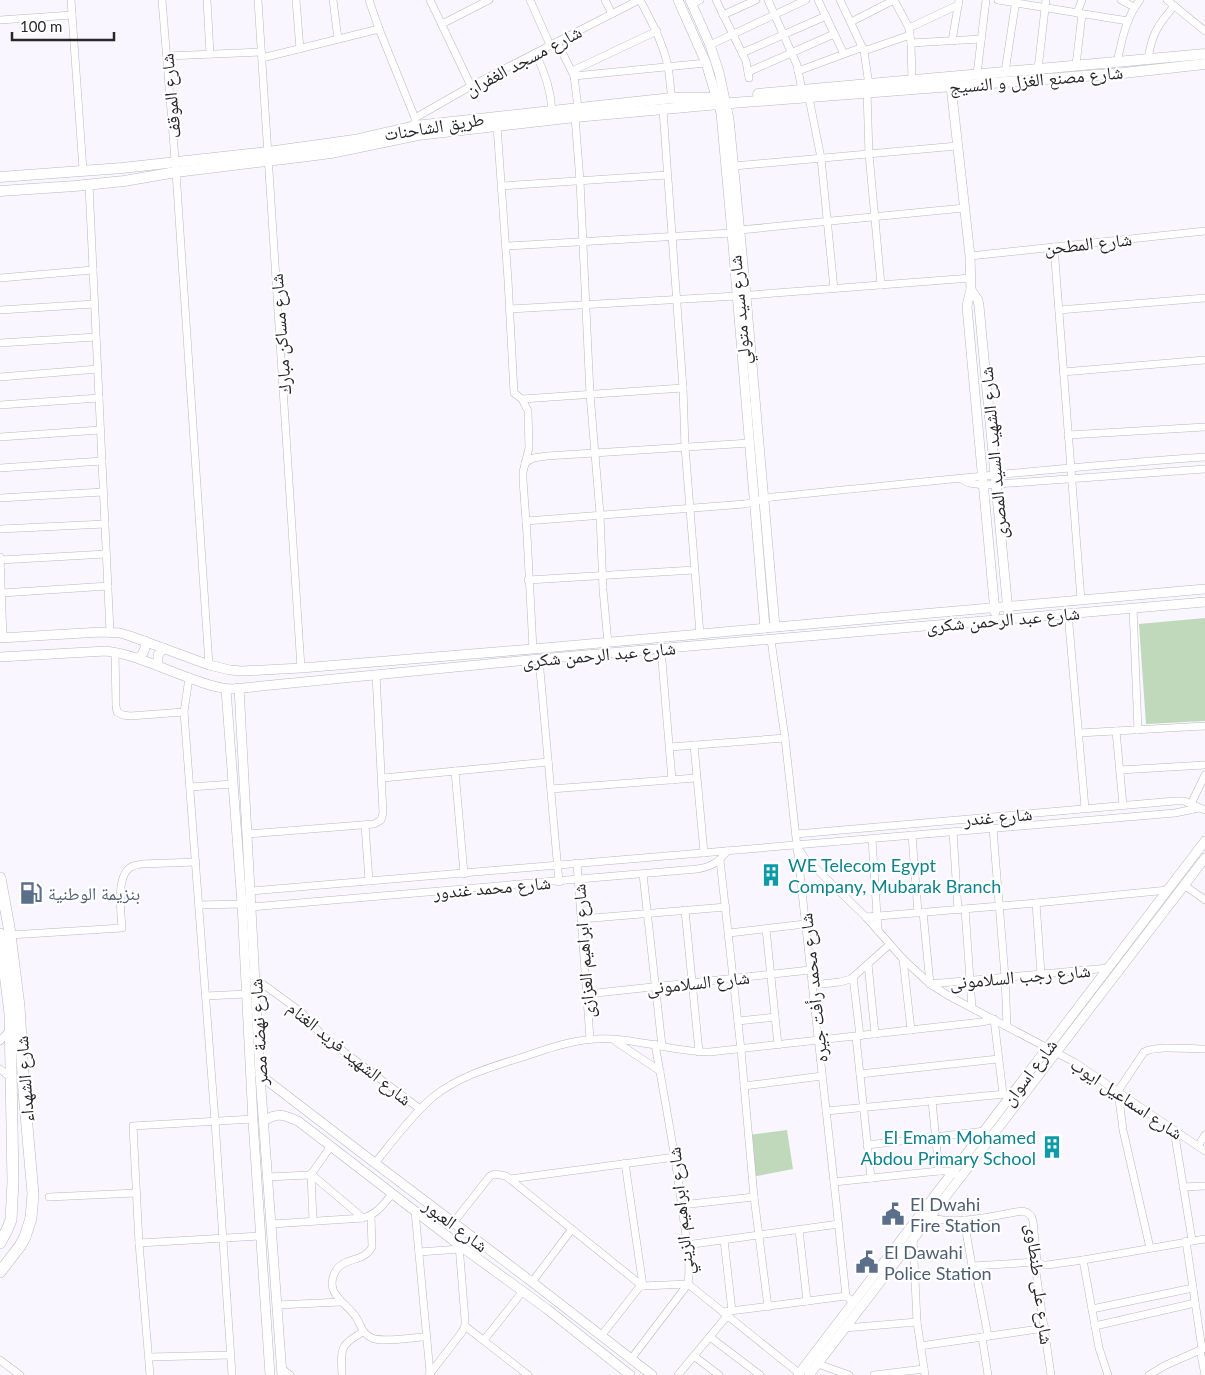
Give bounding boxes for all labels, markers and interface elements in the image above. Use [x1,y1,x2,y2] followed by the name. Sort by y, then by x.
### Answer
[12,10,115,42] scale bar
[20,17,62,35] text: 100 m
[461,20,585,101] street label: شارع مسجد الغفران
[155,53,186,139] street label: شارع الموقف
[948,60,1124,100] street label: شارع مصنع الغزل و النسيج
[382,107,486,146] street label: طريق الشاحنات
[1043,227,1133,260] street label: شارع المطحن
[723,254,759,366] street label: شارع سيد متولي
[265,273,296,395] street label: شارع مساكن مبارك
[975,366,1012,540] street label: شارع الشهيد السيد المصرى
[925,601,1081,638] street label: شارع عبد الرحمن شكرى
[521,636,677,673] street label: شارع عبد الرحمن شكرى
[962,802,1033,831] street label: شارع غندر
[788,854,1001,897] place label: WE Telecom Egypt Company, Mubarak Branch
[758,862,784,888] building icon: WE Telecom Egypt Company, Mubarak Branch
[431,871,552,904] street label: شارع محمد غندور
[18,880,44,906] fuel station icon: بنزيمة الوطنية
[48,882,140,905] place label: بنزيمة الوطنية
[567,883,601,1019] street label: شارع ابراهيم العزازى
[794,912,833,1064] street label: شارع محمد رأفت جيره
[949,959,1092,994] street label: شارع رجب السلامونى
[645,966,751,999] street label: شارع السلامونى
[244,978,273,1087] street label: شارع نهضة مصر
[282,996,417,1111] street label: شارع الشهيد فريد الغنام
[997,1034,1062,1110] street label: شارع اسوان
[10,1035,39,1123] street label: شارع الشهداء
[1066,1052,1187,1144] street label: شارع اسماعيل ايوب
[861,1126,1036,1169] place label: El Emam Mohamed Abdou Primary School
[1039,1134,1065,1160] building icon: El Emam Mohamed Abdou Primary School
[662,1145,702,1276] street label: شارع ابراهيم الزيني
[418,1193,493,1257] street label: شارع العبور
[910,1193,1001,1236] place label: El Dwahi Fire Station
[880,1201,906,1227] public building icon: El Dwahi Fire Station
[1021,1222,1058,1346] street label: شارع على طنطاوى
[884,1241,992,1284] place label: El Dawahi Police Station
[854,1249,880,1275] public building icon: El Dawahi Police Station

